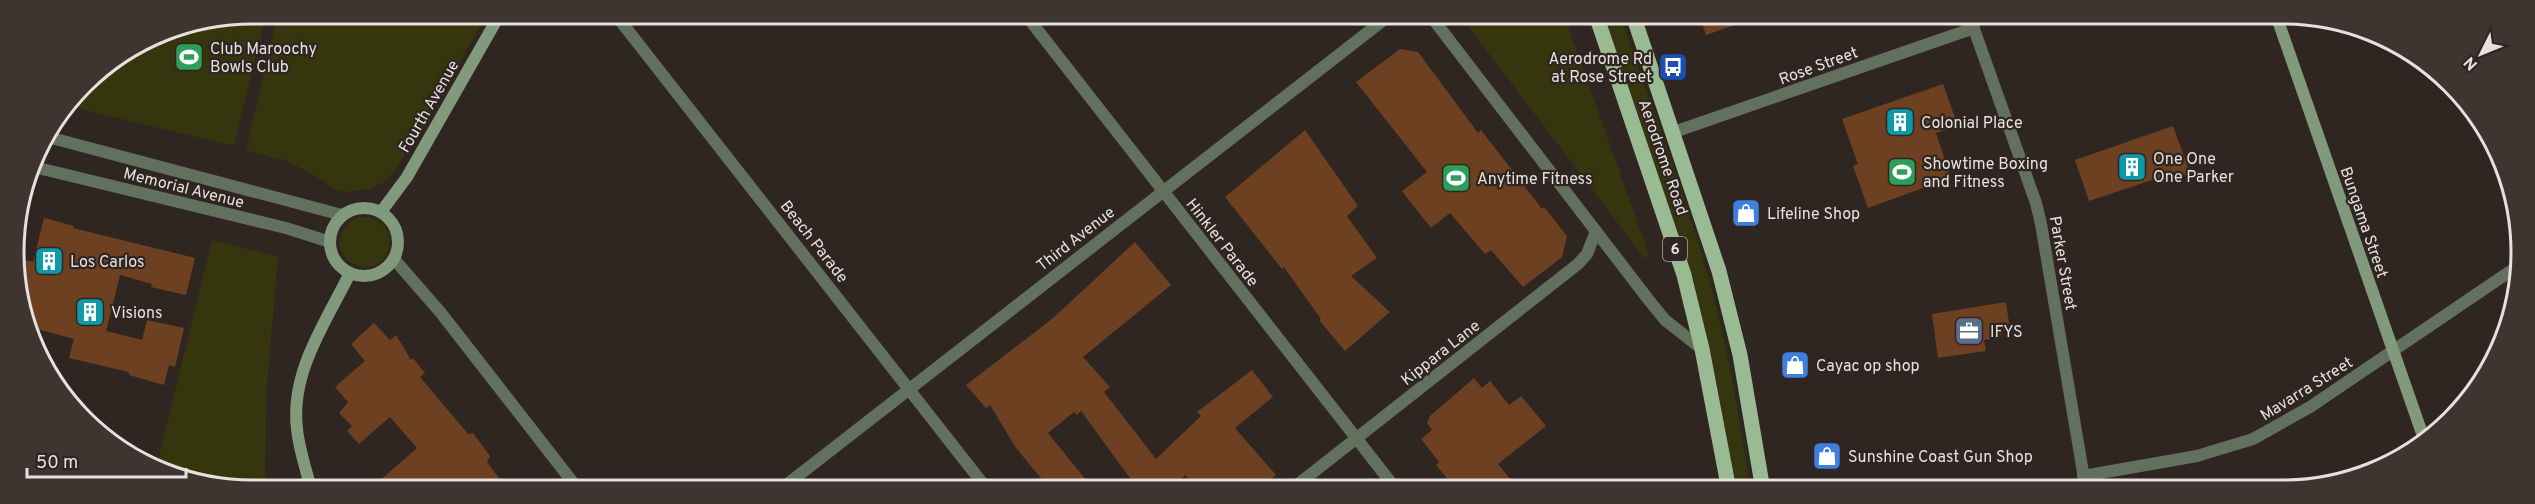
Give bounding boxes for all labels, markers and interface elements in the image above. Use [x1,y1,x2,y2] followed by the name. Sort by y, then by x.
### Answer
[2451,24,2511,84] north arrow
[210,40,317,78] place label: Club Maroochy Bowls Club
[173,41,205,73] sports icon: Club Maroochy Bowls Club
[1776,43,1861,90] street label: Rose Street
[1548,50,1652,88] place label: Aerodrome Rd at Rose Street
[1657,51,1689,83] bus stop icon: Aerodrome Rd at Rose Street
[2460,52,2483,74] text: N
[395,57,464,157] street label: Fourth Avenue
[1633,97,1691,218] street label: Aerodrome Road
[1884,106,1916,138] building icon: Colonial Place
[1921,114,2023,134] place label: Colonial Place
[2153,150,2234,188] place label: One One One Parker
[2116,151,2148,183] building icon: One One One Parker
[1923,155,2048,193] place label: Showtime Boxing and Fitness
[1886,156,1918,188] sports icon: Showtime Boxing and Fitness
[1440,162,1472,194] sports icon: Anytime Fitness
[121,164,246,214] street label: Memorial Avenue
[2335,164,2392,281] street label: Bungama Street
[1477,170,1593,190] place label: Anytime Fitness
[1181,195,1262,291] street label: Hinkler Parade
[775,197,852,287] street label: Beach Parade
[1730,197,1762,229] shop icon: Lifeline Shop
[1033,203,1119,276] street label: Third Avenue
[1767,205,1860,225] place label: Lifeline Shop
[2044,215,2080,312] street label: Parker Street
[1663,237,1687,261] road number: 6
[33,245,65,277] building icon: Los Carlos
[70,253,145,273] place label: Los Carlos
[74,296,106,328] building icon: Visions
[111,304,162,324] place label: Visions
[1953,315,1985,347] office icon: IFYS
[1398,316,1485,391] street label: Kippara Lane
[1990,323,2023,343] place label: IFYS
[1779,349,1811,381] shop icon: Cayac op shop
[2257,353,2357,426] street label: Mavarra Street
[1816,357,1920,377] place label: Cayac op shop
[1811,440,1843,472] shop icon: Sunshine Coast Gun Shop
[27,441,186,479] scale bar
[1848,448,2033,468] place label: Sunshine Coast Gun Shop
[36,452,78,475] text: 50 m

